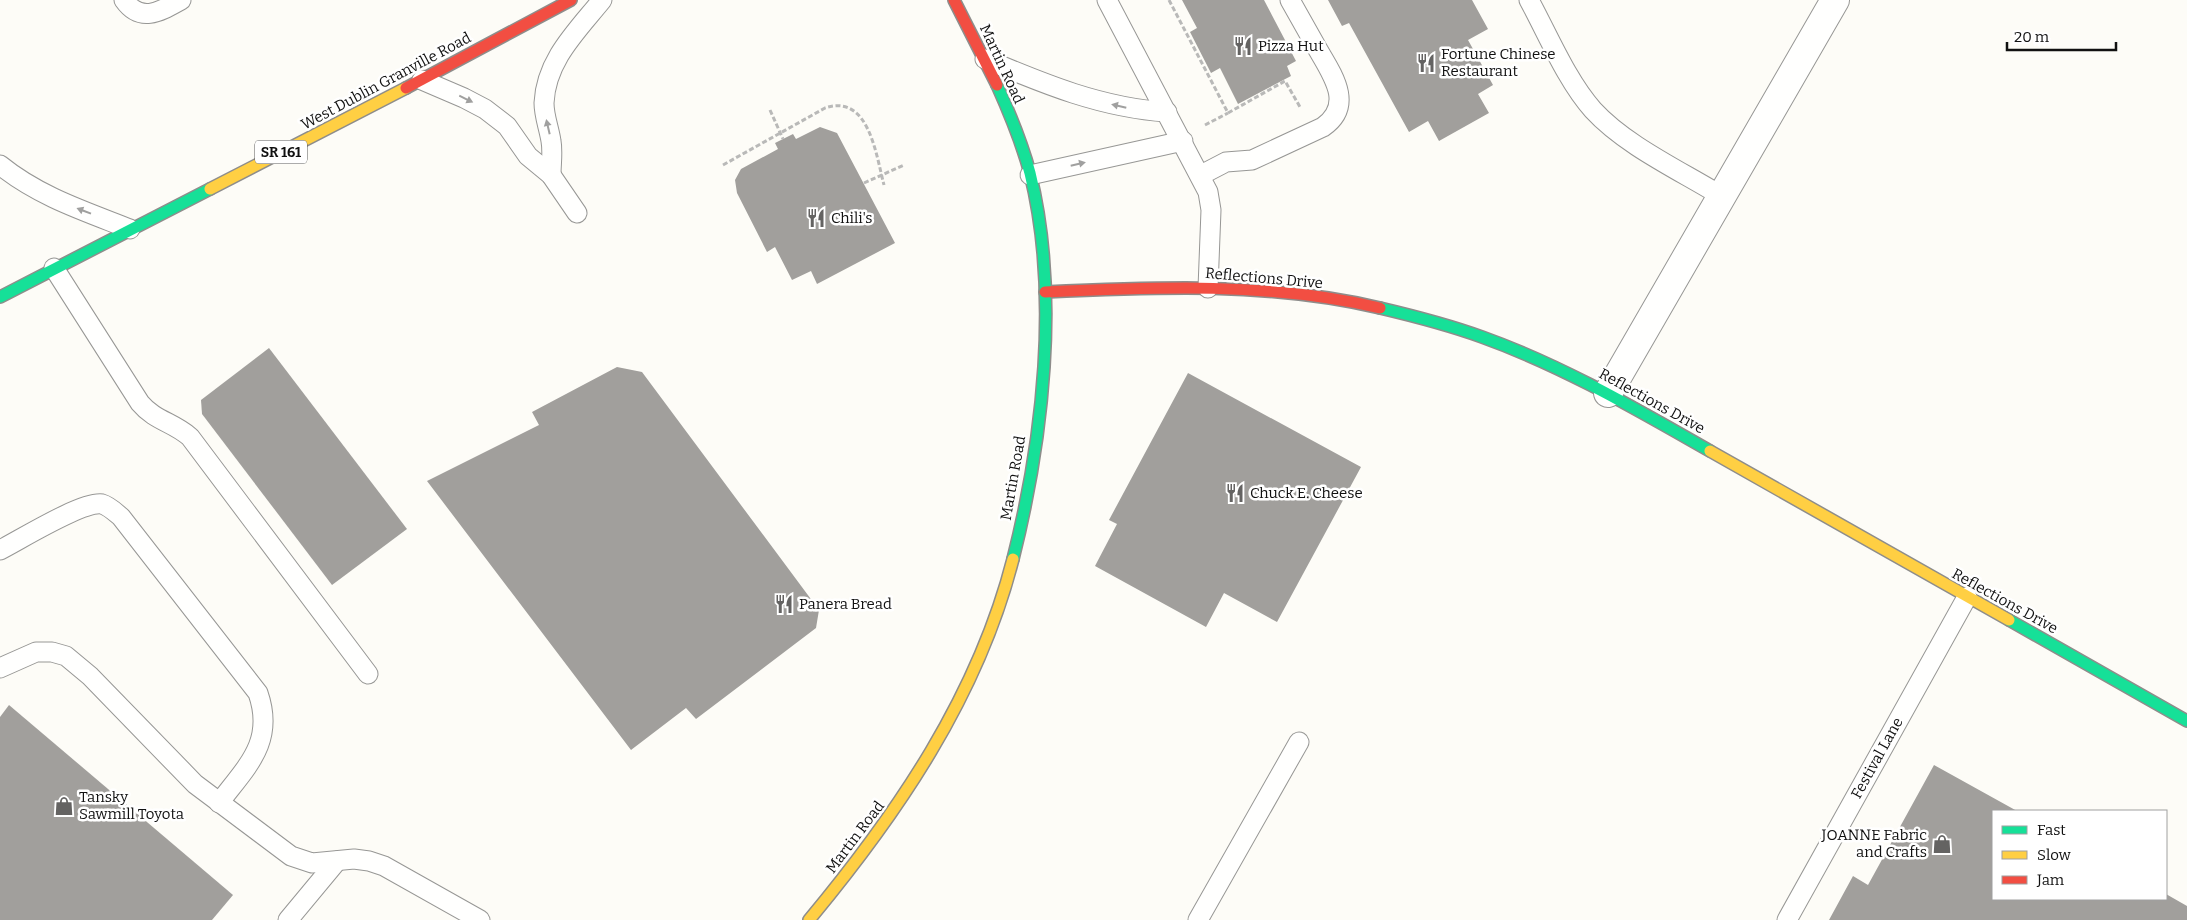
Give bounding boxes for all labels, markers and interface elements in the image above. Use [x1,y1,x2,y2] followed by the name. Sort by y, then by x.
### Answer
[2007,20,2116,52] scale bar
[976,21,1028,107] street label: Martin Road
[298,28,474,134] street label: West Dublin Granville Road
[2014,28,2050,46] text: 20 m
[1232,35,1254,57] restaurant icon: Pizza Hut
[1258,37,1324,55] place label: Pizza Hut
[1441,45,1556,80] place label: Fortune Chinese Restaurant
[1415,52,1437,74] restaurant icon: Fortune Chinese Restaurant
[459,96,473,104] one-way arrow
[1111,102,1126,110] one-way arrow
[544,120,552,135] one-way arrow
[255,140,307,163] road number: SR 161
[1070,160,1086,168] one-way arrow
[77,207,91,215] one-way arrow
[805,207,827,229] restaurant icon: Chili's
[831,209,872,227] place label: Chili's
[1204,264,1324,292] street label: Reflections Drive
[1596,364,1708,438] street label: Reflections Drive
[997,434,1029,522] street label: Martin Road
[1224,482,1246,504] restaurant icon: Chuck E. Cheese
[1250,484,1363,502] place label: Chuck E. Cheese
[1949,564,2061,638] street label: Reflections Drive
[773,593,795,615] restaurant icon: Panera Bread
[799,595,892,613] place label: Panera Bread
[1847,714,1907,802] street label: Festival Lane
[79,788,184,823] place label: Tansky Sawmill Toyota
[53,795,75,817] shop icon: Tansky Sawmill Toyota
[822,797,888,877] street label: Martin Road
[1992,810,2167,900] legend
[2037,821,2066,839] text: Fast
[1821,826,1927,861] place label: JOANNE Fabric and Crafts
[1931,833,1953,855] shop icon: JOANNE Fabric and Crafts
[2037,846,2072,864] text: Slow
[2036,871,2065,889] text: Jam

